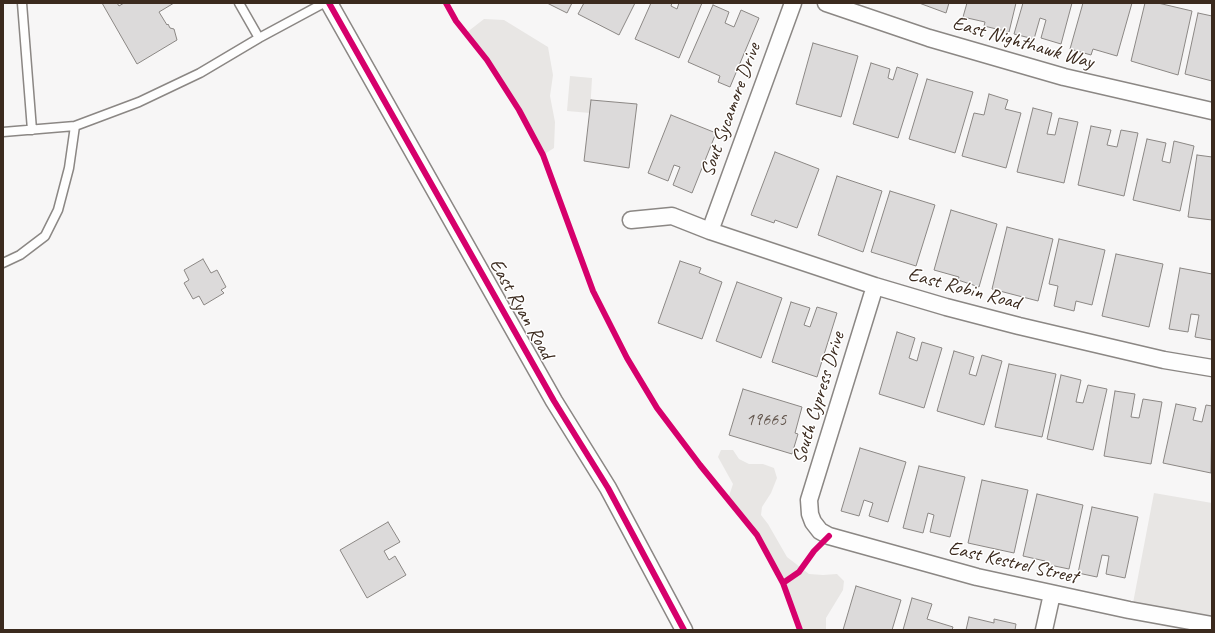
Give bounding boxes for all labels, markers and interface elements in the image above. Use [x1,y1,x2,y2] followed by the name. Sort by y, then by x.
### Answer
[950,11,1096,75] street label: East Nighthawk Way
[696,40,766,180] street label: Sout Sycamore Drive
[484,255,558,363] street label: East Ryan Road
[905,263,1023,315] street label: East Robin Road
[788,329,850,467] street label: South Cypress Drive
[746,409,786,431] house number: 19665
[946,536,1080,590] street label: East Kestrel Street

